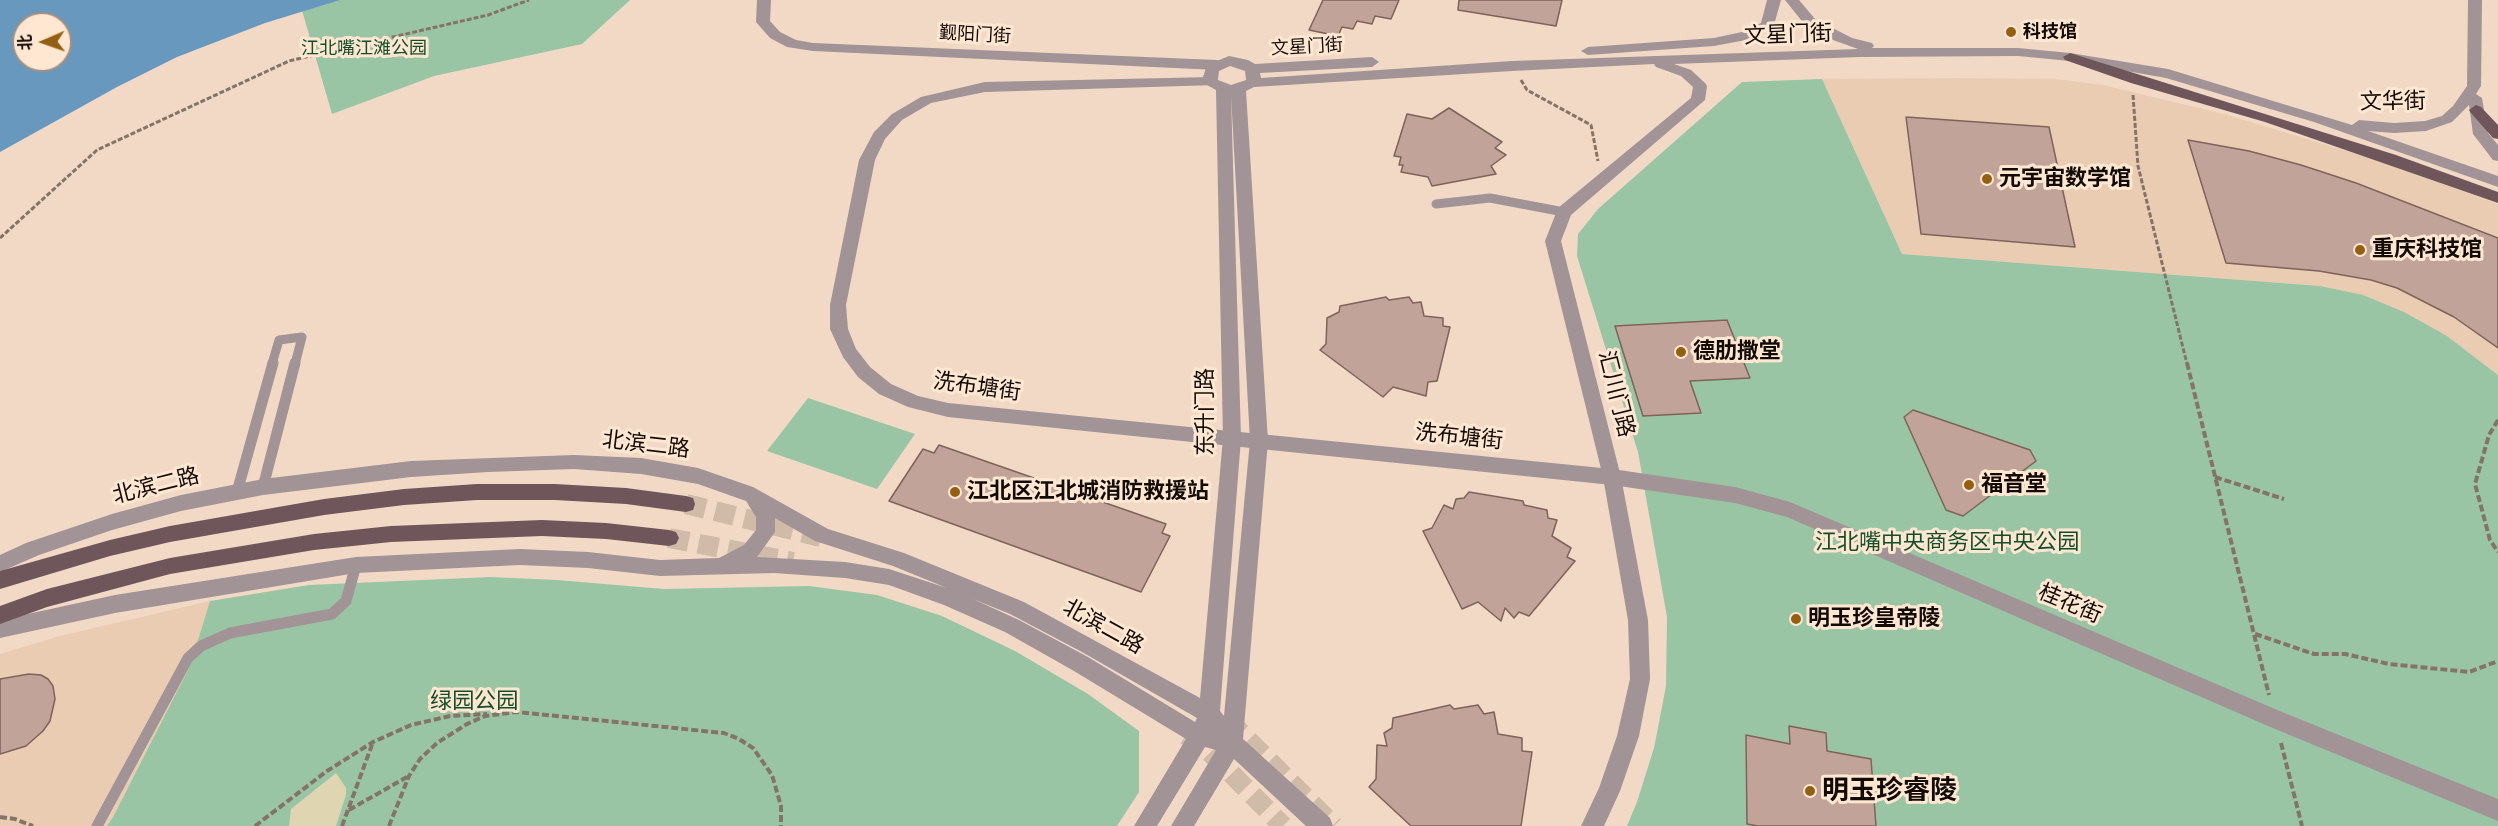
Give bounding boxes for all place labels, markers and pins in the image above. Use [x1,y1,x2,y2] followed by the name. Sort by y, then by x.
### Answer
[2023,21,2077,43] place label: 科技馆
[2004,25,2018,39] marker: 科技馆
[1999,166,2131,192] place label: 元宇宙数学馆
[1980,172,1994,186] marker: 元宇宙数学馆
[2372,237,2482,263] place label: 重庆科技馆
[2353,243,2367,257] marker: 重庆科技馆
[1693,339,1781,365] place label: 德肋撒堂
[1674,345,1688,359] marker: 德肋撒堂
[1981,472,2047,498] place label: 福音堂
[1962,478,1976,492] marker: 福音堂
[967,479,1209,505] place label: 江北区江北城消防救援站
[948,485,962,499] marker: 江北区江北城消防救援站
[1808,606,1940,632] place label: 明玉珍皇帝陵
[1789,612,1803,626] marker: 明玉珍皇帝陵
[1822,775,1957,807] place label: 明玉珍睿陵
[1803,784,1817,798] marker: 明玉珍睿陵

